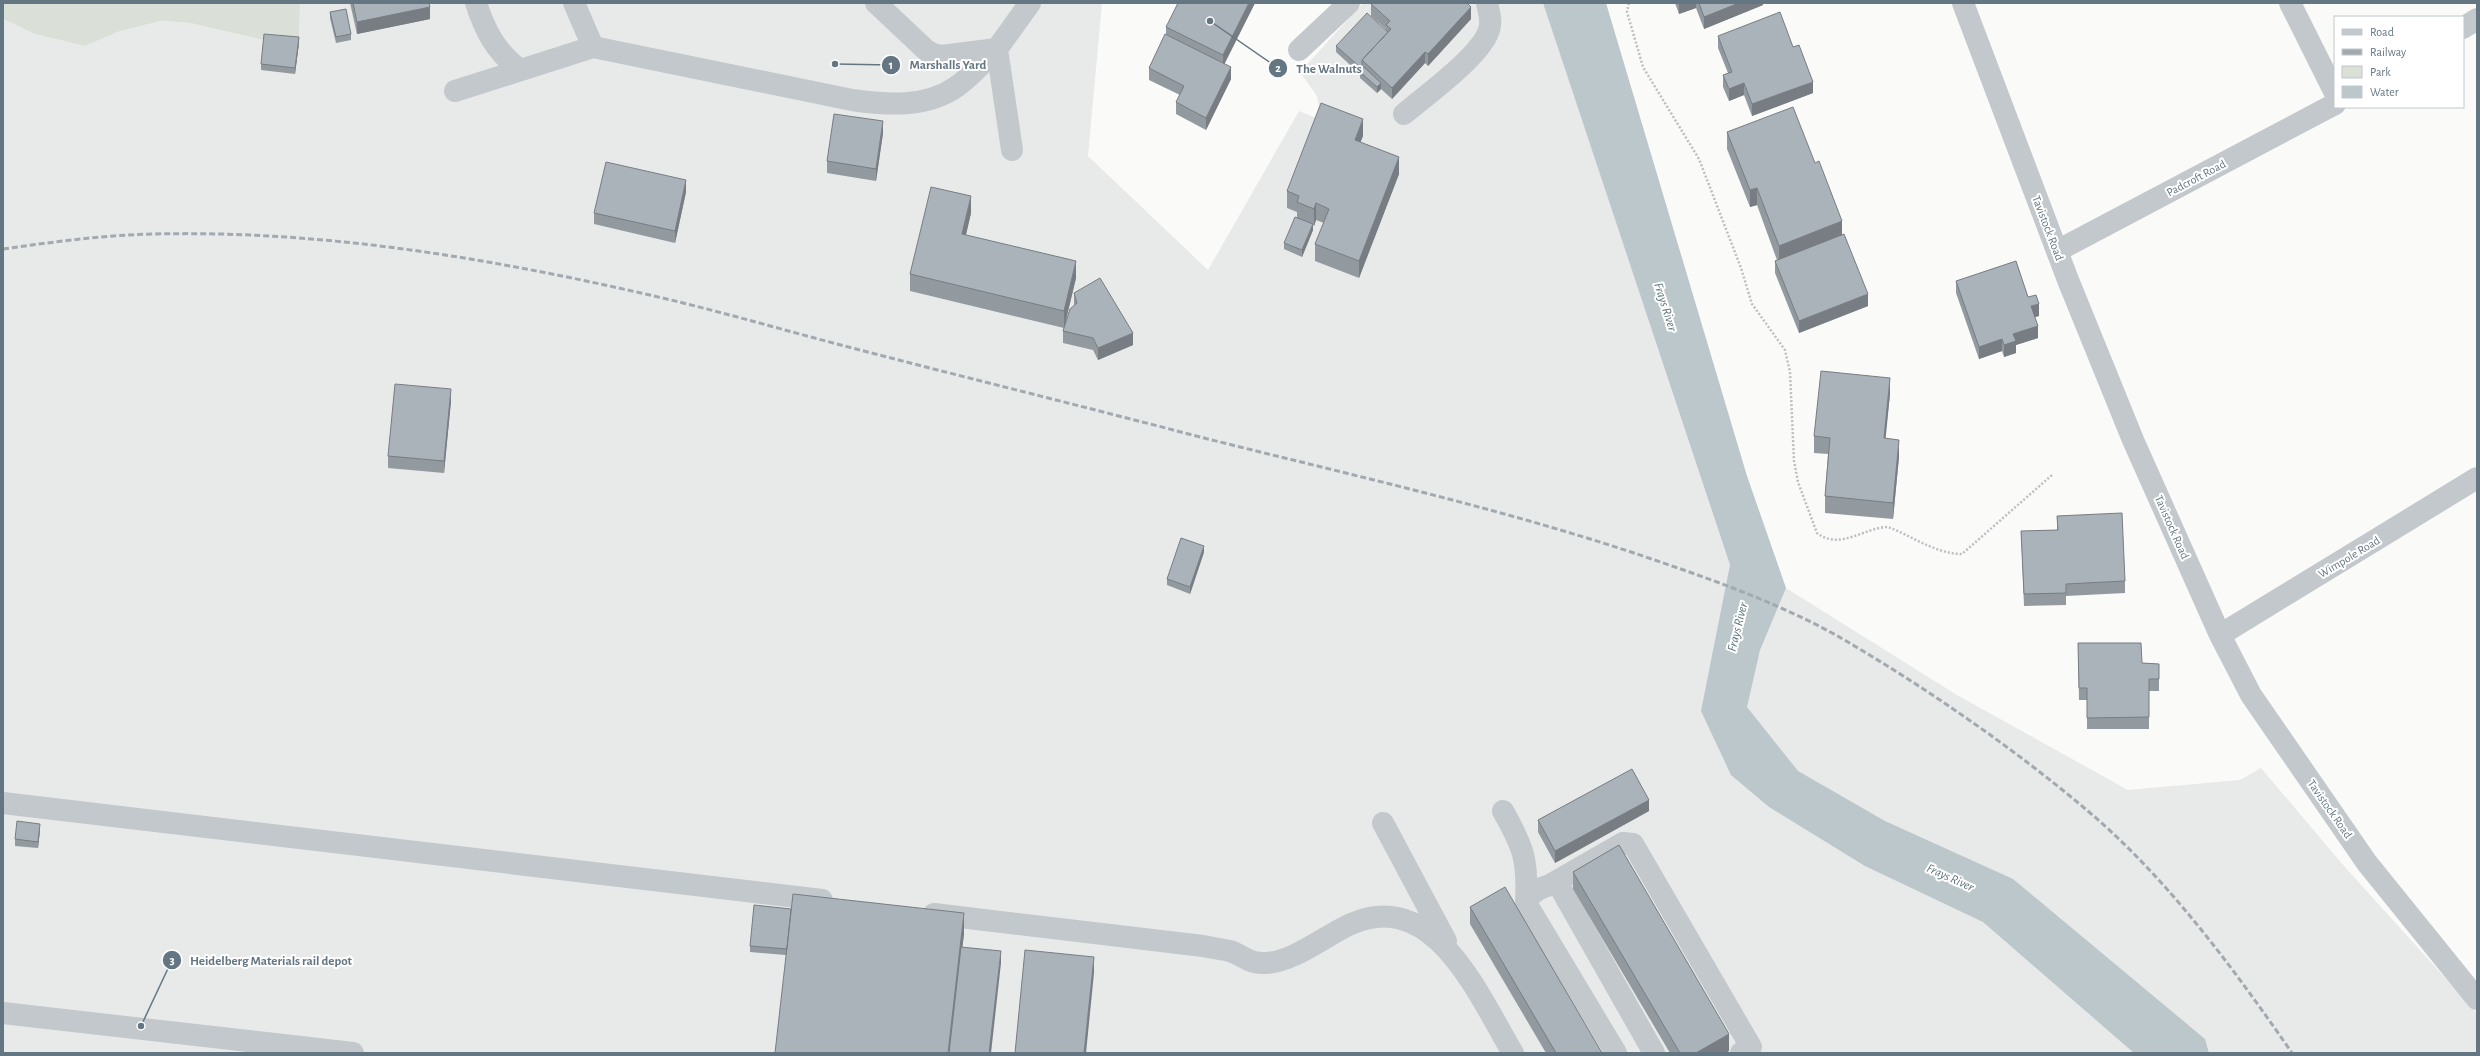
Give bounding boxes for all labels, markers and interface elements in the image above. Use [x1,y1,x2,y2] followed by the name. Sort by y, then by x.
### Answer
[2334,16,2464,108] legend
[2370,26,2394,38] text: Road
[2370,46,2406,59] text: Railway
[881,52,994,77] callout: Marshalls Yard
[1268,56,1370,81] callout: The Walnuts
[889,59,893,71] text: 1
[910,59,987,72] text: Marshalls Yard
[1275,62,1281,74] text: 2
[1296,63,1362,76] text: The Walnuts
[2370,66,2391,78] text: Park
[2370,86,2399,98] text: Water
[2164,157,2228,199] street label: Padcroft Road
[2030,194,2066,262] street label: Tavistock Road
[1651,281,1679,334] water label: Frays River
[2153,493,2191,561] street label: Tavistock Road
[2316,534,2382,580] street label: Wimpole Road
[1726,600,1751,653] water label: Frays River
[2305,778,2355,840] street label: Tavistock Road
[1924,862,1976,894] water label: Frays River
[162,948,360,973] callout: Heidelberg Materials rail depot
[169,954,175,966] text: 3
[190,955,353,968] text: Heidelberg Materials rail depot

